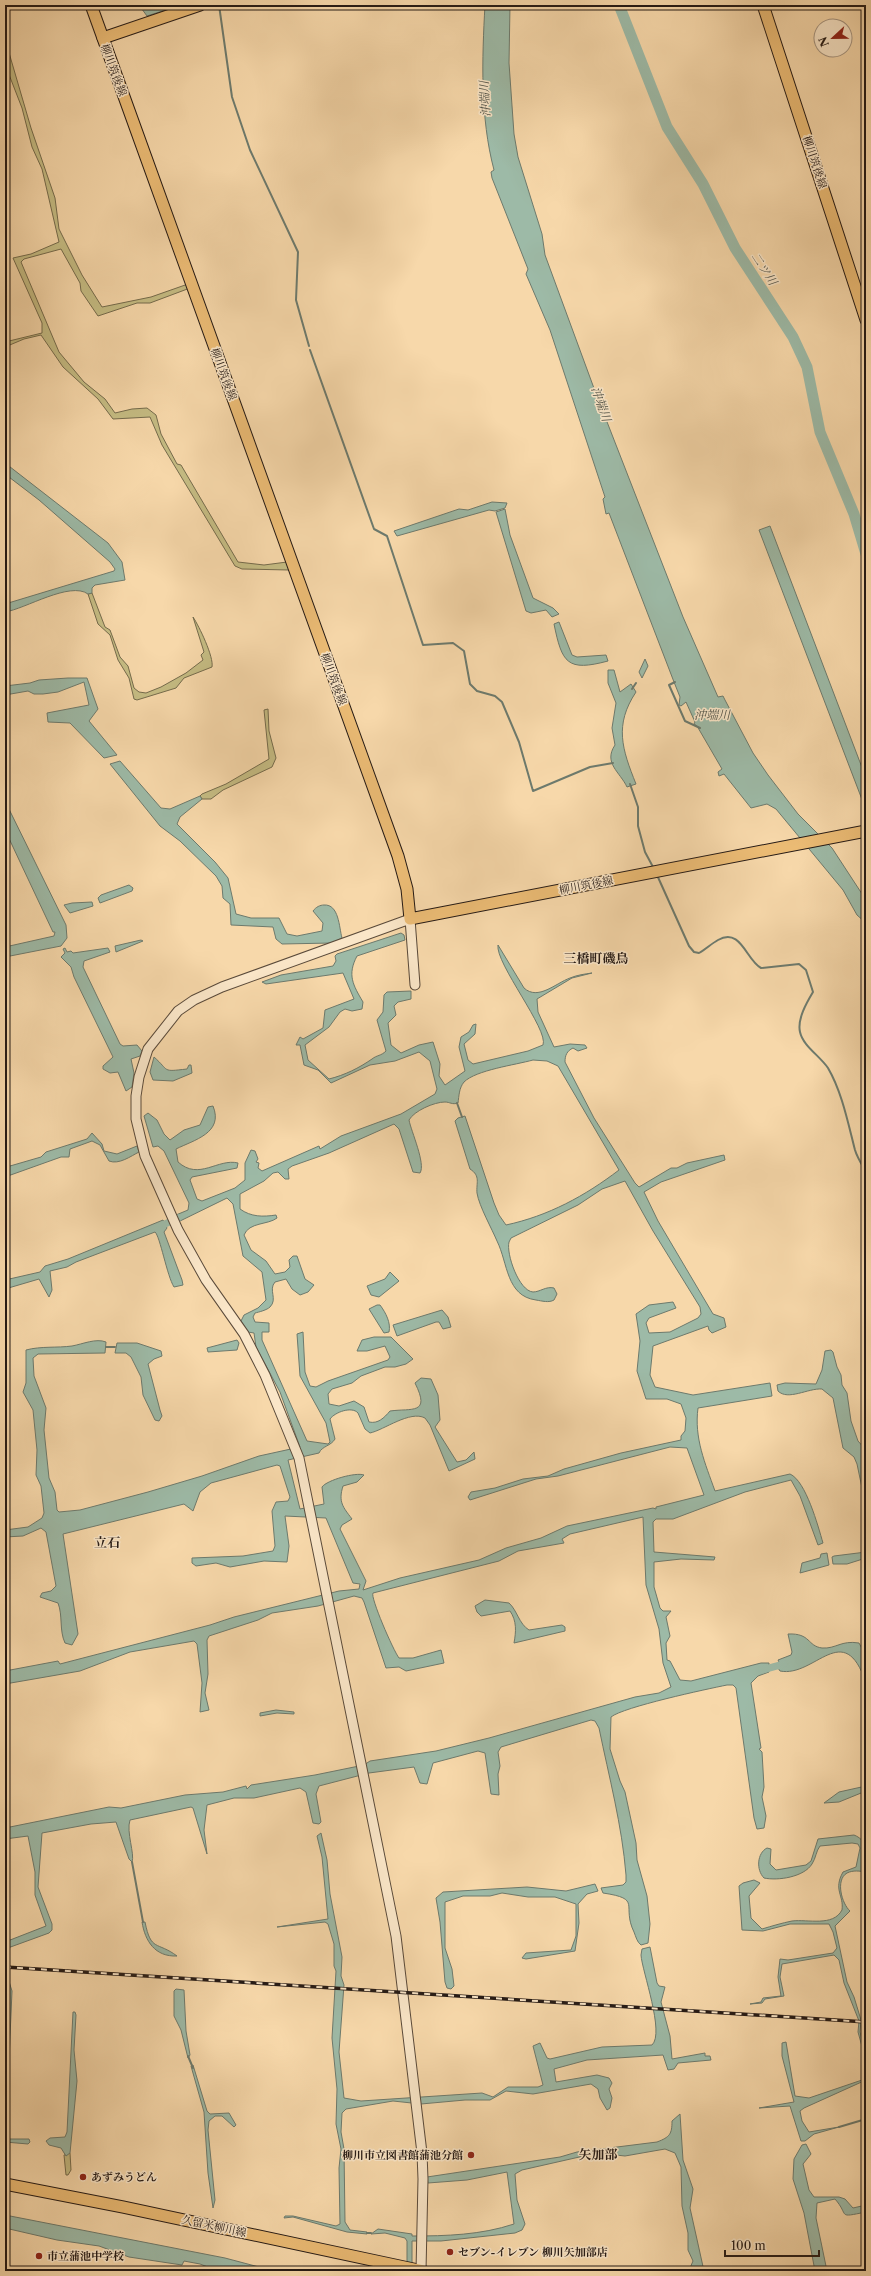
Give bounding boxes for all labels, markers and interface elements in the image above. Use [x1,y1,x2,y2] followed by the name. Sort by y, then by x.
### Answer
[813,18,853,58] north arrow
[815,34,832,49] text: N
[98,42,130,98] street label: 柳川筑後線
[476,79,493,117] water label: 沖端川
[800,134,830,190] street label: 柳川筑後線
[748,250,782,290] water label: 二ツ川
[208,346,240,402] street label: 柳川筑後線
[589,384,615,425] water label: 沖端川
[318,651,350,707] street label: 柳川筑後線
[694,707,732,722] water label: 沖端川
[558,873,614,897] street label: 柳川筑後線
[563,950,629,966] district label: 三橋町磯鳥
[94,1534,120,1550] district label: 立石
[578,2146,618,2162] district label: 矢加部
[342,2148,463,2162] place label: 柳川市立図書館蒲池分館
[466,2150,476,2160] marker: 柳川市立図書館蒲池分館
[91,2170,157,2184] place label: あずみうどん
[78,2172,88,2182] marker: あずみうどん
[180,2212,248,2240] street label: 久留米柳川線
[725,2232,819,2258] scale bar
[731,2238,766,2253] text: 100 m
[458,2245,608,2259] place label: セブン-イレブン 柳川矢加部店
[445,2247,455,2257] marker: セブン-イレブン 柳川矢加部店
[47,2249,124,2263] place label: 市立蒲池中学校
[34,2251,44,2261] marker: 市立蒲池中学校

